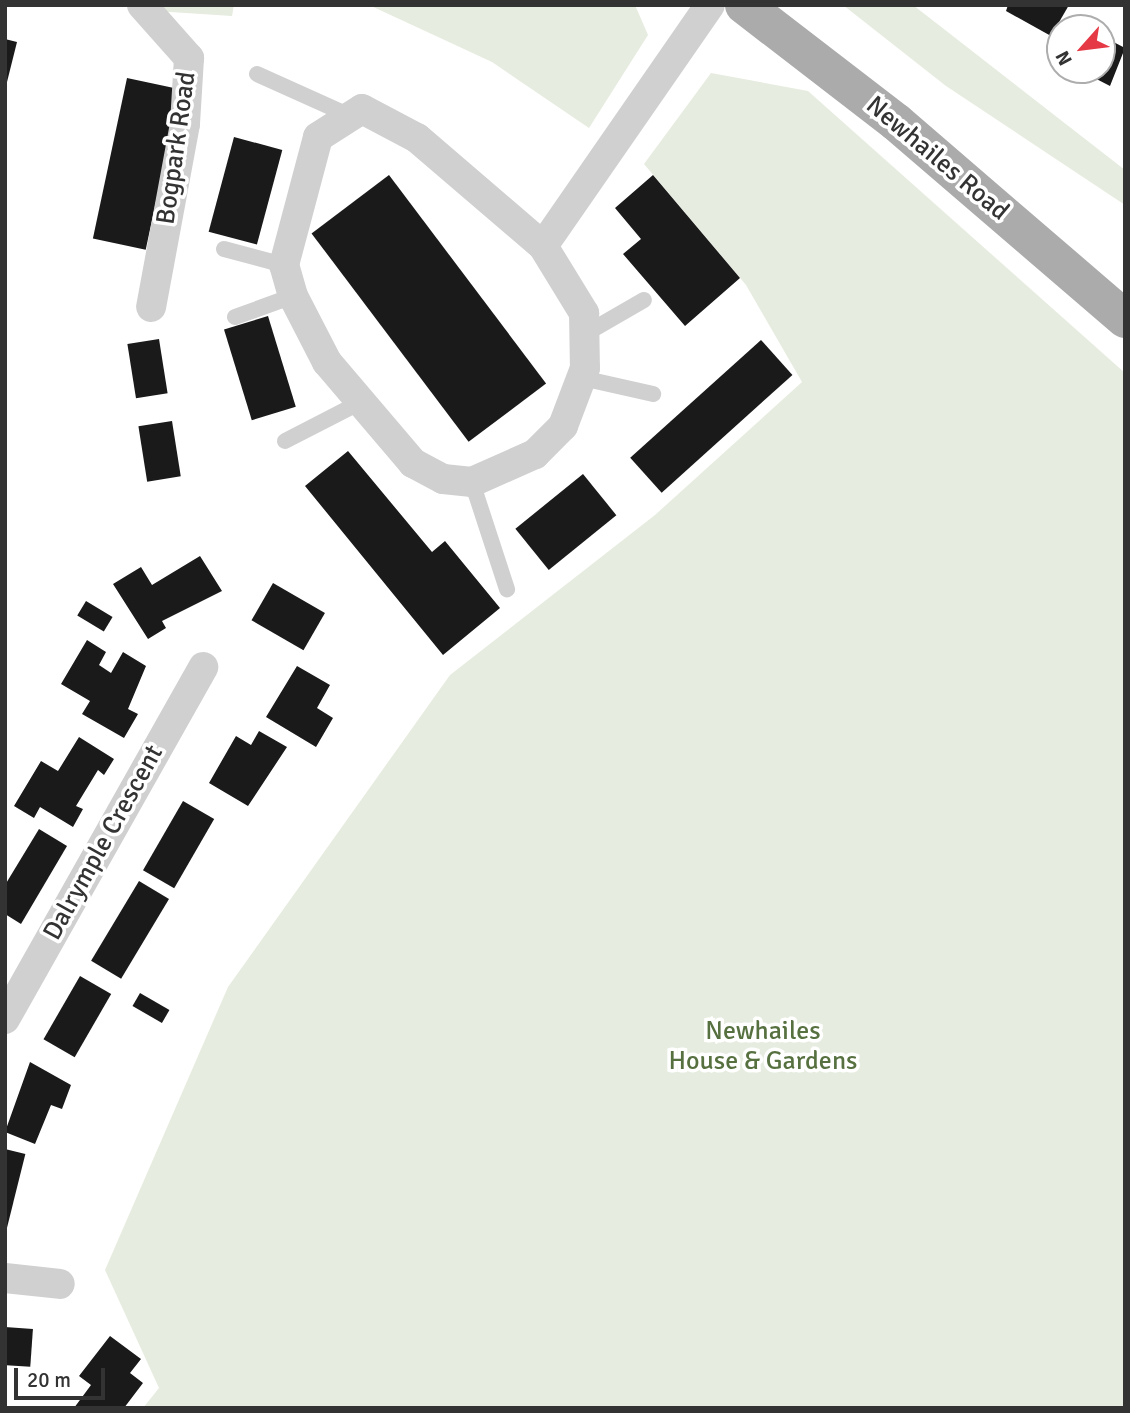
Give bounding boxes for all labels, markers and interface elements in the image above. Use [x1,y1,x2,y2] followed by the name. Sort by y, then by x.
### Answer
[1046,14,1116,84] north arrow
[1051,46,1078,69] text: N
[151,70,203,226] street label: Bogpark Road
[859,90,1015,228] street label: Newhailes Road
[38,740,170,946] street label: Dalrymple Crescent
[669,1016,857,1078] park label: Newhailes House & Gardens
[18,1354,108,1398] scale bar
[27,1367,71,1393] text: 20 m

